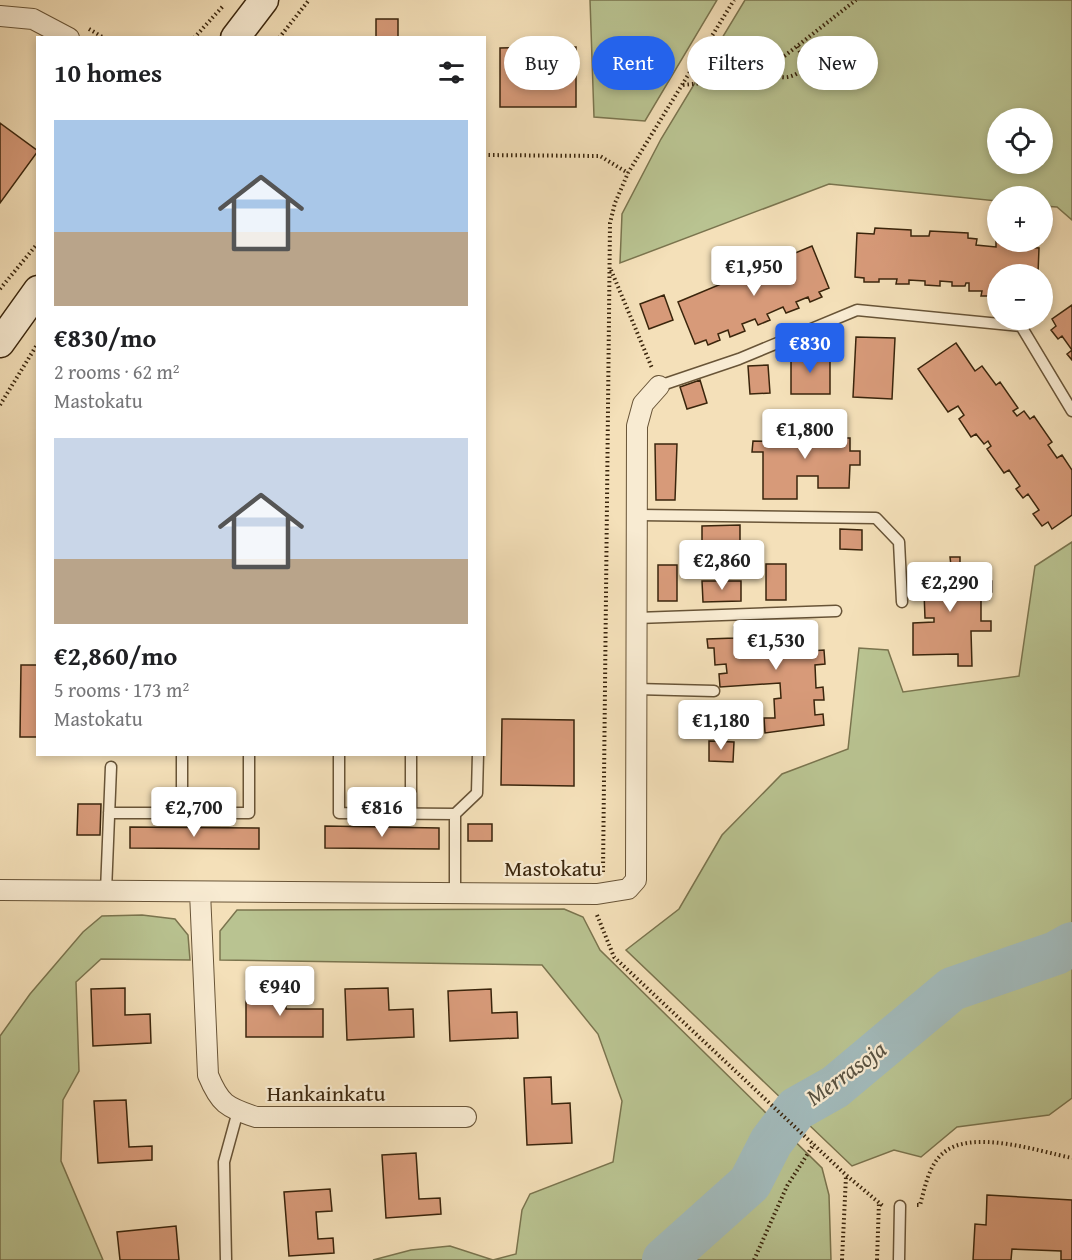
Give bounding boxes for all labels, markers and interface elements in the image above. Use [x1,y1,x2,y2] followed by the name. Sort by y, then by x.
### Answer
[504,36,580,90] chip: Buy
[592,36,675,90] chip: Rent
[687,36,785,90] chip: Filters
[797,36,878,90] chip: New
[54,53,162,92] text: 10 homes
[435,56,468,89] icon: filters
[987,108,1053,330] map controls
[987,108,1053,174] button: locate
[207,159,315,267] icon: home
[987,186,1053,252] button: +
[705,246,803,297] pin: €1,950
[725,251,783,280] text: €1,950
[987,264,1053,330] button: −
[54,318,156,357] text: €830/mo
[774,323,846,374] pin: €830
[789,328,831,357] text: €830
[54,357,180,386] text: 2 rooms · 62 m²
[54,386,143,415] text: Mastokatu
[756,409,854,460] pin: €1,800
[776,414,834,443] text: €1,800
[207,477,315,585] icon: home
[673,540,771,591] pin: €2,860
[693,545,751,574] text: €2,860
[901,562,999,613] pin: €2,290
[921,567,979,596] text: €2,290
[727,620,825,671] pin: €1,530
[747,625,805,654] text: €1,530
[54,636,177,675] text: €2,860/mo
[54,675,189,704] text: 5 rooms · 173 m²
[672,700,770,751] pin: €1,180
[54,704,143,733] text: Mastokatu
[692,705,750,734] text: €1,180
[145,787,243,838] pin: €2,700
[346,787,418,838] pin: €816
[165,792,223,821] text: €2,700
[361,792,403,821] text: €816
[504,852,602,884] street label: Mastokatu
[244,966,316,1017] pin: €940
[259,971,301,1000] text: €940
[798,1031,893,1114] water label: Merrasoja
[267,1077,385,1109] street label: Hankainkatu

